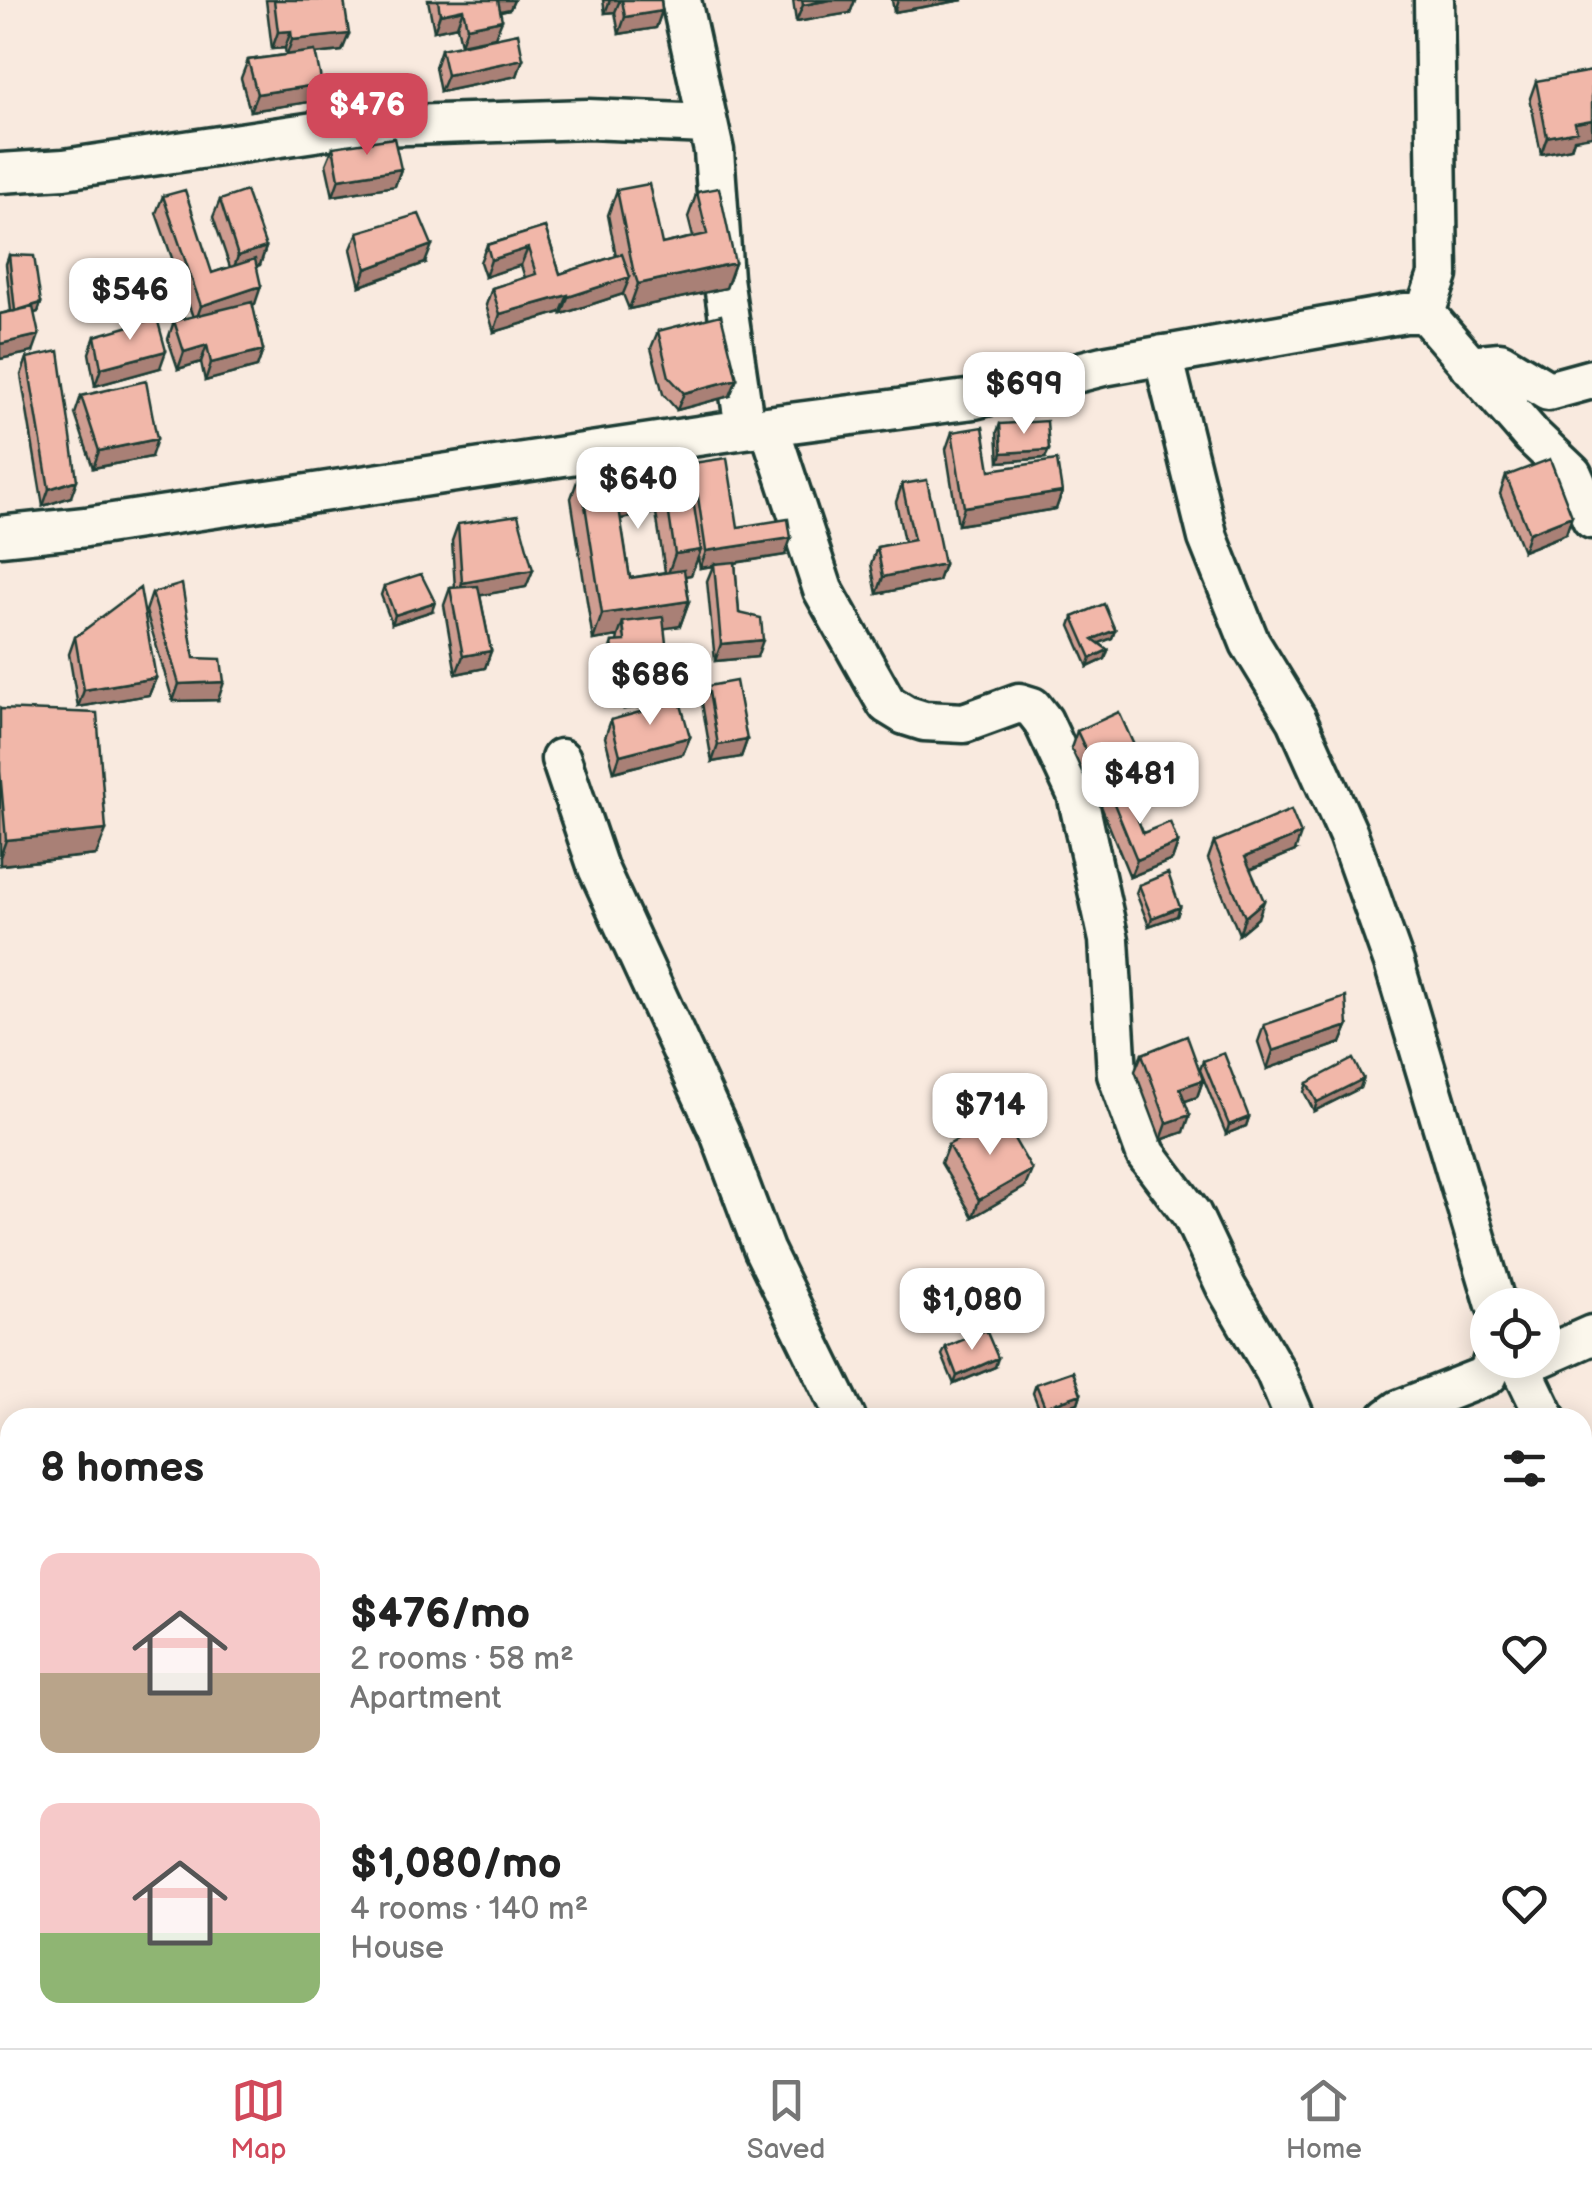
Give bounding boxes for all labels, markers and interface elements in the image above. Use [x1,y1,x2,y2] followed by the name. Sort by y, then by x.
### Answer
[308,73,426,158] pin: $476
[329,86,405,125] text: $476
[71,258,189,343] pin: $546
[91,271,169,310] text: $546
[965,352,1083,437] pin: $699
[985,365,1063,404] text: $699
[579,447,697,532] pin: $640
[598,460,678,499] text: $640
[591,643,709,728] pin: $686
[610,656,690,695] text: $686
[1081,742,1199,827] pin: $481
[1104,755,1176,794] text: $481
[931,1073,1049,1158] pin: $714
[954,1086,1026,1125] text: $714
[891,1268,1053,1353] pin: $1,080
[922,1281,1022,1320] text: $1,080
[1470,1288,1560,1378] map controls
[1470,1288,1560,1378] button: locate
[1497,1441,1552,1496] icon: filters
[40,1443,204,1494] text: 8 homes
[350,1589,530,1640] text: $476/mo
[120,1593,240,1713] icon: home
[1497,1626,1552,1681] icon: heart
[350,1640,574,1679] text: 2 rooms · 58 m²
[350,1679,501,1718] text: Apartment
[350,1839,562,1890] text: $1,080/mo
[120,1843,240,1963] icon: home
[1497,1876,1552,1931] icon: heart
[350,1890,588,1929] text: 4 rooms · 140 m²
[350,1929,444,1968] text: House
[230,2073,286,2166] tab: Map
[747,2073,825,2166] tab: Saved
[1286,2073,1362,2166] tab: Home

